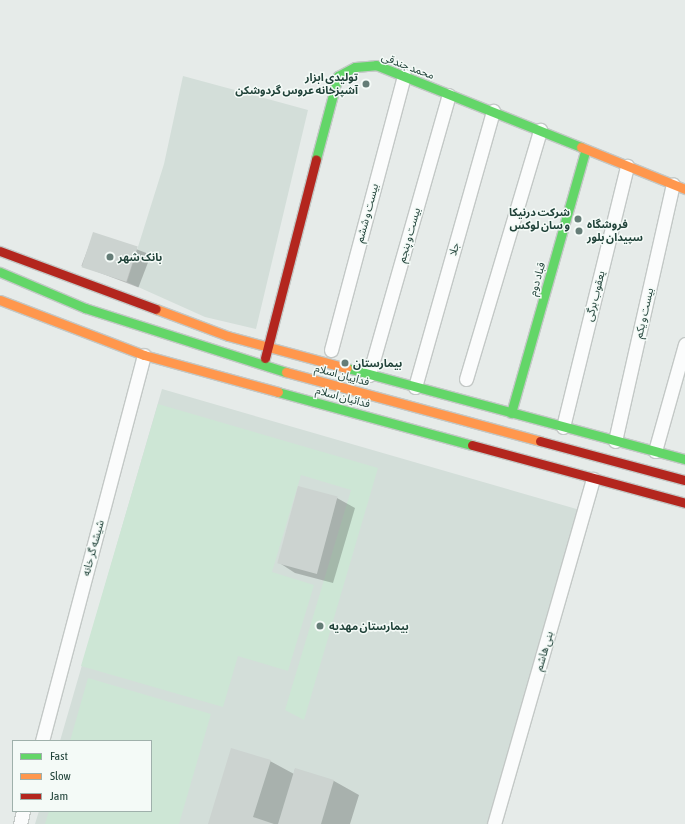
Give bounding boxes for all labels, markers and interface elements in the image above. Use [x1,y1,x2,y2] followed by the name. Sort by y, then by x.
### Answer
[380,50,436,82] street label: محمد جندقی
[235,71,358,97] place label: تولیدی ابزار آشپزخانه عروس گردوشکن
[361,79,371,89] marker: تولیدی ابزار آشپزخانه عروس گردوشکن
[353,182,381,244] street label: بیست و ششم
[395,206,423,264] street label: بیست و پنجم
[509,206,570,232] place label: شرکت درنیکا و سان لوکس
[573,214,583,224] marker: شرکت درنیکا و سان لوکس
[587,218,643,244] place label: فروشگاه سپیدان بلور
[574,226,584,236] marker: فروشگاه سپیدان بلور
[446,241,462,257] street label: جلا
[118,250,162,264] place label: بانک شهر
[105,252,115,262] marker: بانک شهر
[526,261,548,297] street label: قباد دوم
[582,269,608,323] street label: یعقوب برگی
[632,286,656,340] street label: بیست و یکم
[353,356,402,370] place label: بیمارستان
[340,358,350,368] marker: بیمارستان
[313,361,371,389] street label: فداییان اسلام
[314,383,372,411] street label: فدائیان اسلام
[79,519,107,577] street label: شیشه گر خانه
[329,619,409,633] place label: بیمارستان مهدیه
[314,620,326,632] marker: بیمارستان مهدیه
[532,630,556,672] street label: بنی هاشم
[12,740,152,812] legend
[50,749,68,763] text: Fast
[50,769,71,783] text: Slow
[50,789,68,803] text: Jam

